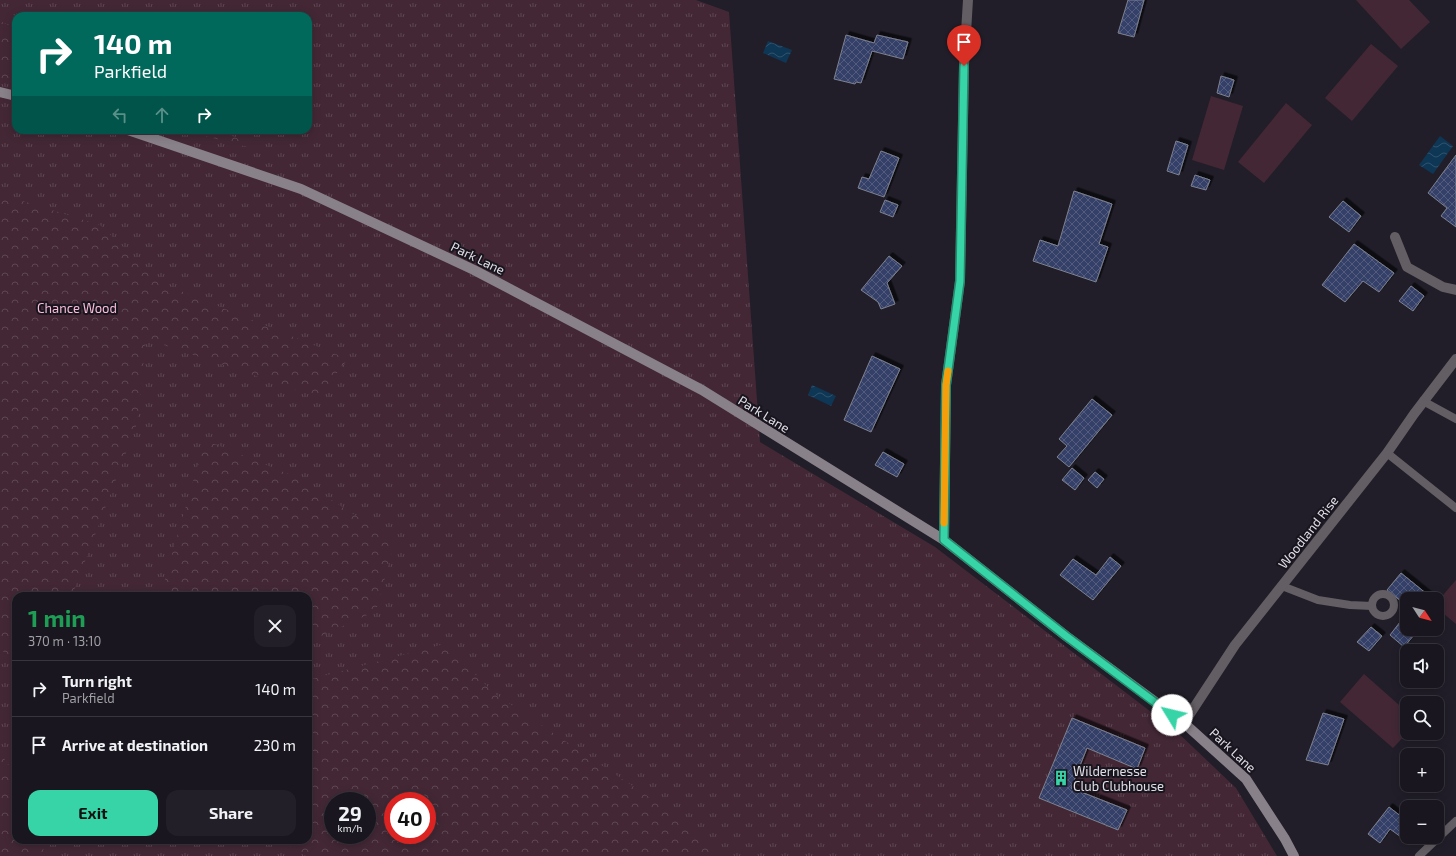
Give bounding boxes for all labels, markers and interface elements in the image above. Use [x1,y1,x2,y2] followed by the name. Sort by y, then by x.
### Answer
[947,25,981,66] pin
[94,26,172,60] text: 140 m
[28,28,80,80] icon: right
[953,31,975,53] icon: arrive
[94,60,167,82] text: Parkfield
[109,104,131,126] icon: left
[151,104,173,126] icon: ahead
[193,104,215,126] icon: right
[449,238,507,278] street label: Park Lane
[37,300,117,316] park label: Chance Wood
[735,392,793,436] street label: Park Lane
[1275,492,1341,572] street label: Woodland Rise
[1400,592,1444,636] north arrow
[1400,592,1444,844] map controls
[28,603,86,632] text: 1 min
[254,605,296,647] button: close
[28,633,101,649] text: 370 m · 13:10
[1400,644,1444,688] button: sound
[62,672,132,690] text: Turn right
[28,678,50,700] icon: right
[255,680,296,698] text: 140 m
[62,690,115,706] text: Parkfield
[1151,694,1193,736] position arrow
[1400,696,1444,740] button: search
[1206,724,1260,776] street label: Park Lane
[28,734,50,756] icon: arrive
[62,736,208,754] text: Arrive at destination
[254,736,296,754] text: 230 m
[1400,748,1444,792] button: +
[1073,763,1164,794] place label: Wildernesse Club Clubhouse
[1052,769,1070,787] building icon: Wildernesse Club Clubhouse
[28,790,158,836] button: Exit
[166,790,296,836] button: Share
[384,792,436,844] speed limit sign: 40
[1400,800,1444,844] button: −
[338,801,362,825] text: 29
[338,822,362,834] text: km/h

